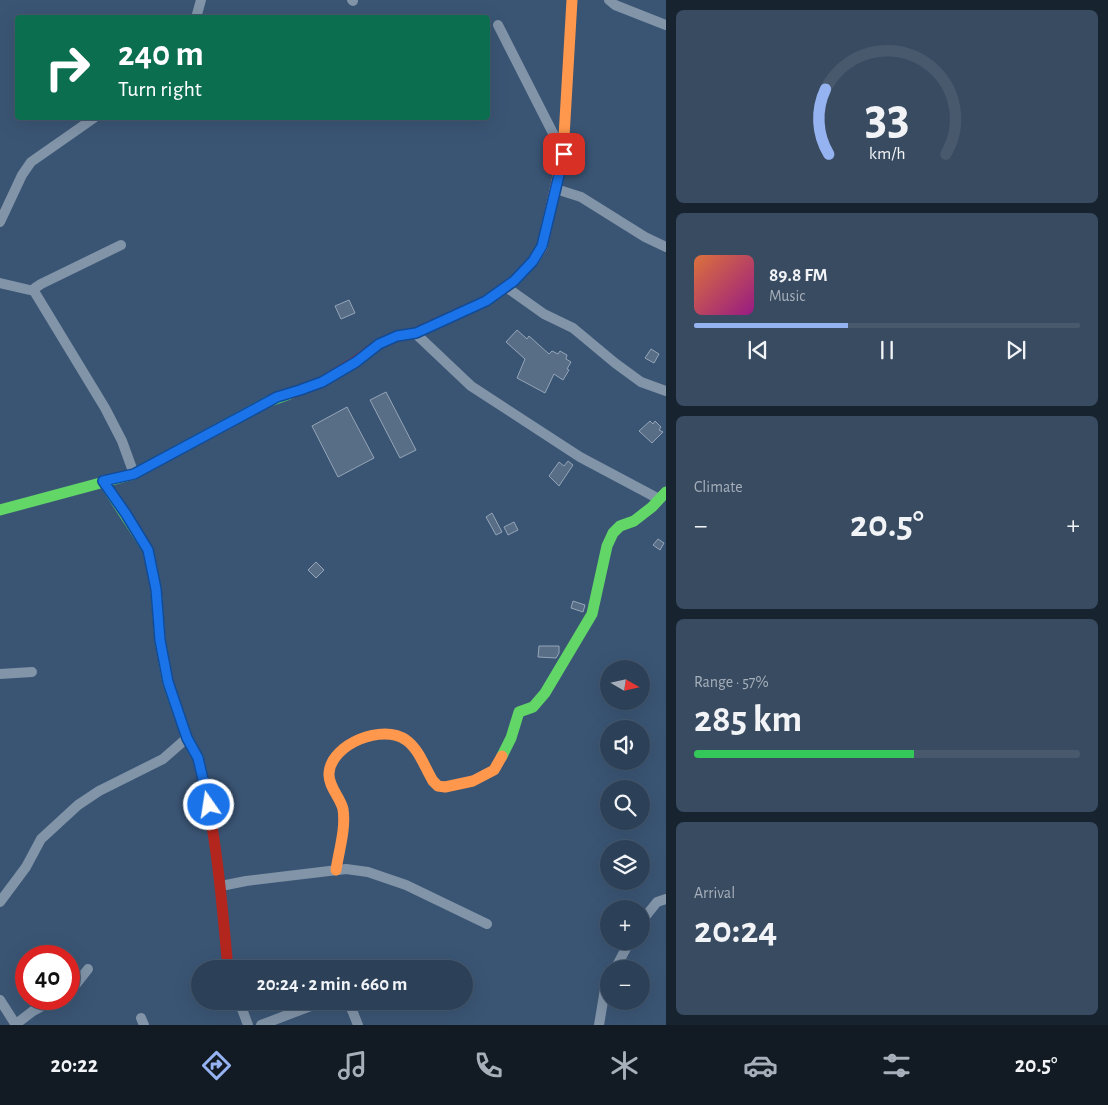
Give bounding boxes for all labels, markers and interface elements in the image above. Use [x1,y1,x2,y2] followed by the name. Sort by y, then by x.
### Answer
[35,35,100,100] icon: right
[118,37,204,72] text: 240 m
[118,78,202,100] text: Turn right
[865,91,909,143] text: 33
[543,133,585,175] pin
[550,140,578,168] icon: arrive
[869,145,905,163] text: km/h
[769,266,828,285] text: 89.8 FM
[769,288,805,304] text: Music
[744,336,772,364] icon: previous
[873,336,901,364] icon: pause
[1002,336,1030,364] icon: next
[694,479,743,495] text: Climate
[850,506,924,544] text: 20.5°
[694,512,707,540] text: −
[1067,512,1080,540] text: +
[600,660,650,710] north arrow
[600,660,650,1010] map controls
[694,674,769,690] text: Range · 57%
[694,701,802,739] text: 285 km
[600,720,650,770] button: sound
[182,778,234,830] position arrow
[600,780,650,830] button: search
[600,840,650,890] button: layers
[694,885,735,901] text: Arrival
[600,900,650,950] button: +
[694,912,777,950] text: 20:24
[15,945,80,1010] speed limit sign: 40
[600,960,650,1010] button: −
[257,975,407,994] text: 20:24 · 2 min · 660 m
[199,1048,234,1083] icon: directions
[335,1048,370,1083] icon: music
[471,1048,506,1083] icon: phone
[607,1048,642,1083] icon: climate
[743,1048,778,1083] icon: car
[879,1048,914,1083] icon: filters
[50,1054,98,1076] text: 20:22
[1015,1054,1057,1076] text: 20.5°

